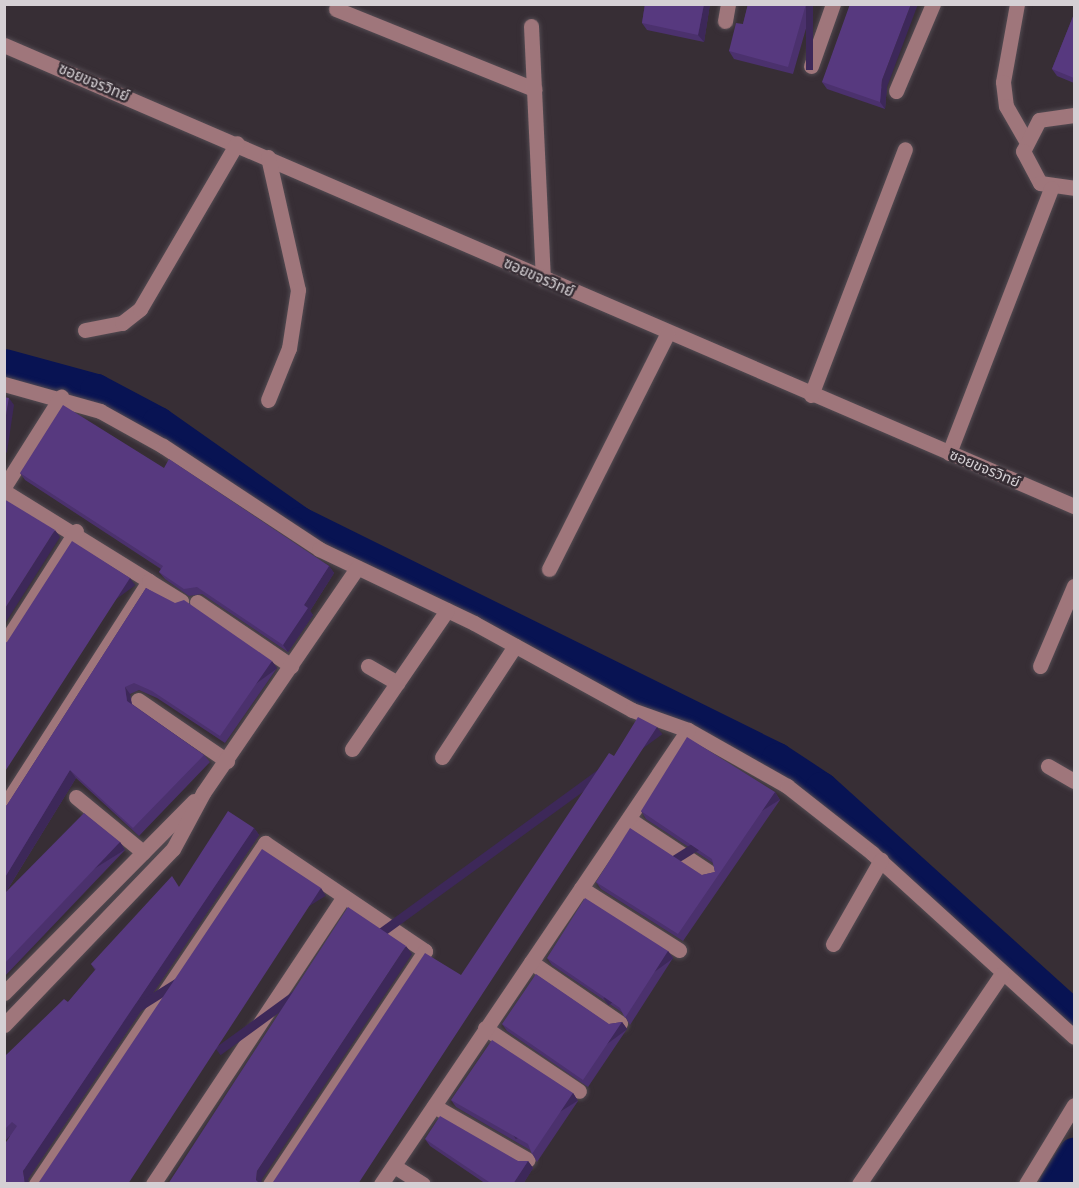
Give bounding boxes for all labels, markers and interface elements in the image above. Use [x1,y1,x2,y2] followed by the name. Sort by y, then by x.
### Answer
[56,59,132,105] street label: ซอยขจรวิทย์
[501,254,577,300] street label: ซอยขจรวิทย์
[947,445,1023,491] street label: ซอยขจรวิทย์

